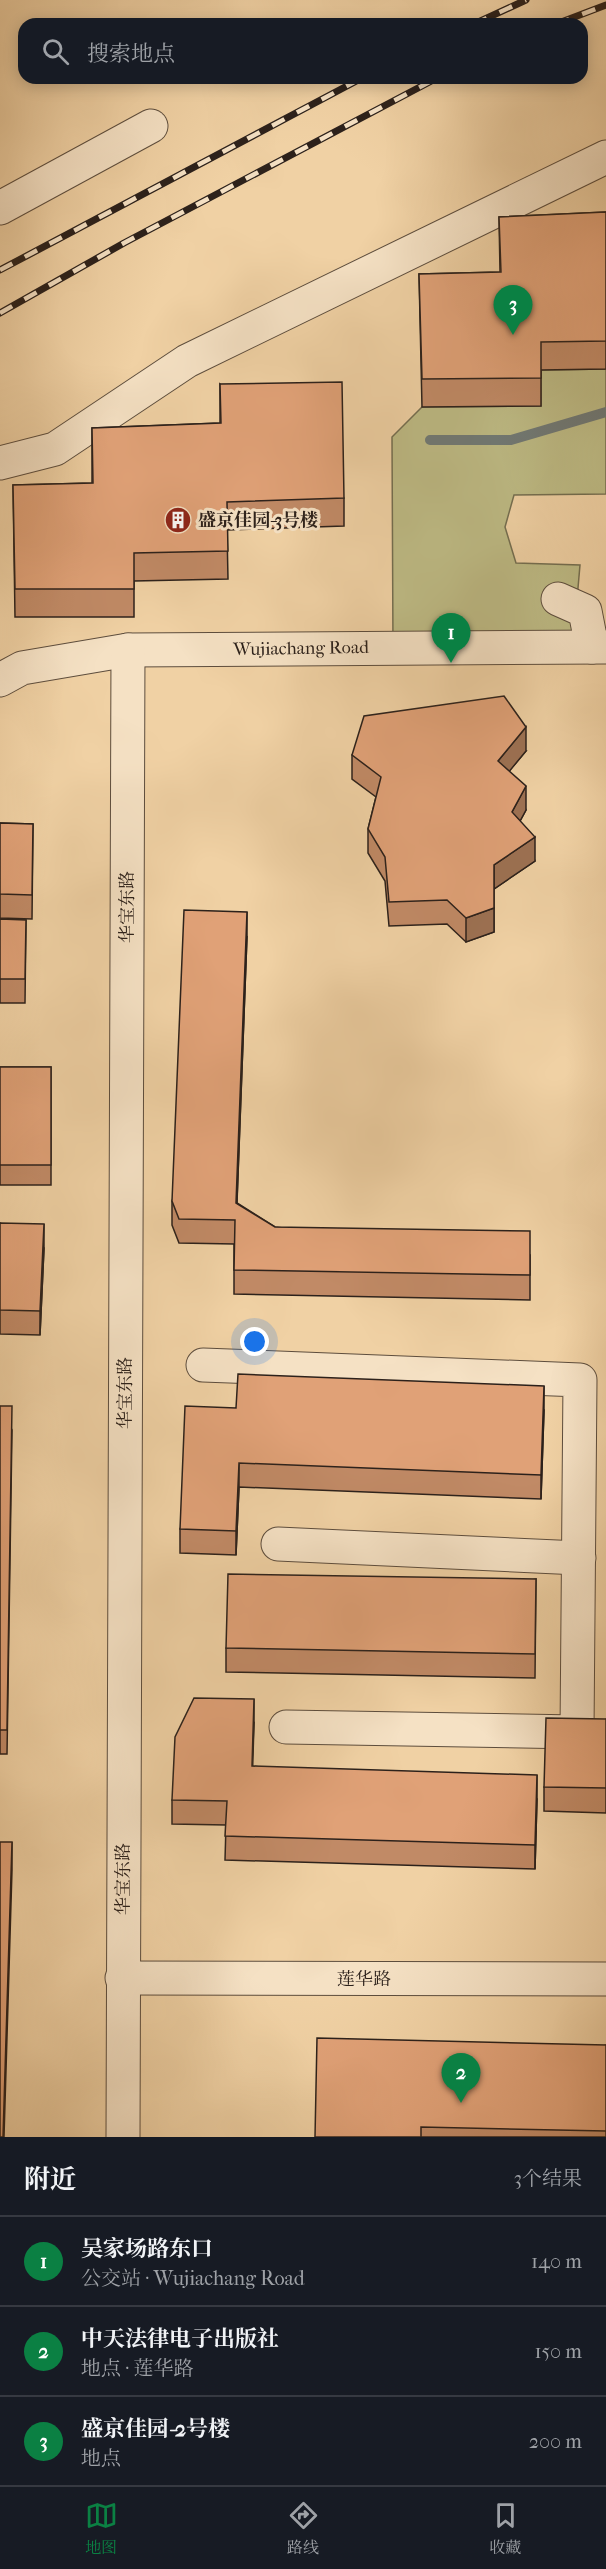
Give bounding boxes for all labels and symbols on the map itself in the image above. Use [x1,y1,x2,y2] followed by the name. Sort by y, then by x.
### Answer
[494,286,532,335] pin: 3
[163,505,193,535] building icon: 盛京佳园-3号楼
[198,510,318,531] place label: 盛京佳园-3号楼
[432,614,470,663] pin: 1
[232,637,369,660] street label: Wujiachang Road
[117,871,138,943] street label: 华宝东路
[240,1327,269,1356] your location
[115,1357,136,1429] street label: 华宝东路
[113,1843,134,1915] street label: 华宝东路
[337,1969,391,1990] street label: 莲华路
[442,2054,480,2103] pin: 2

